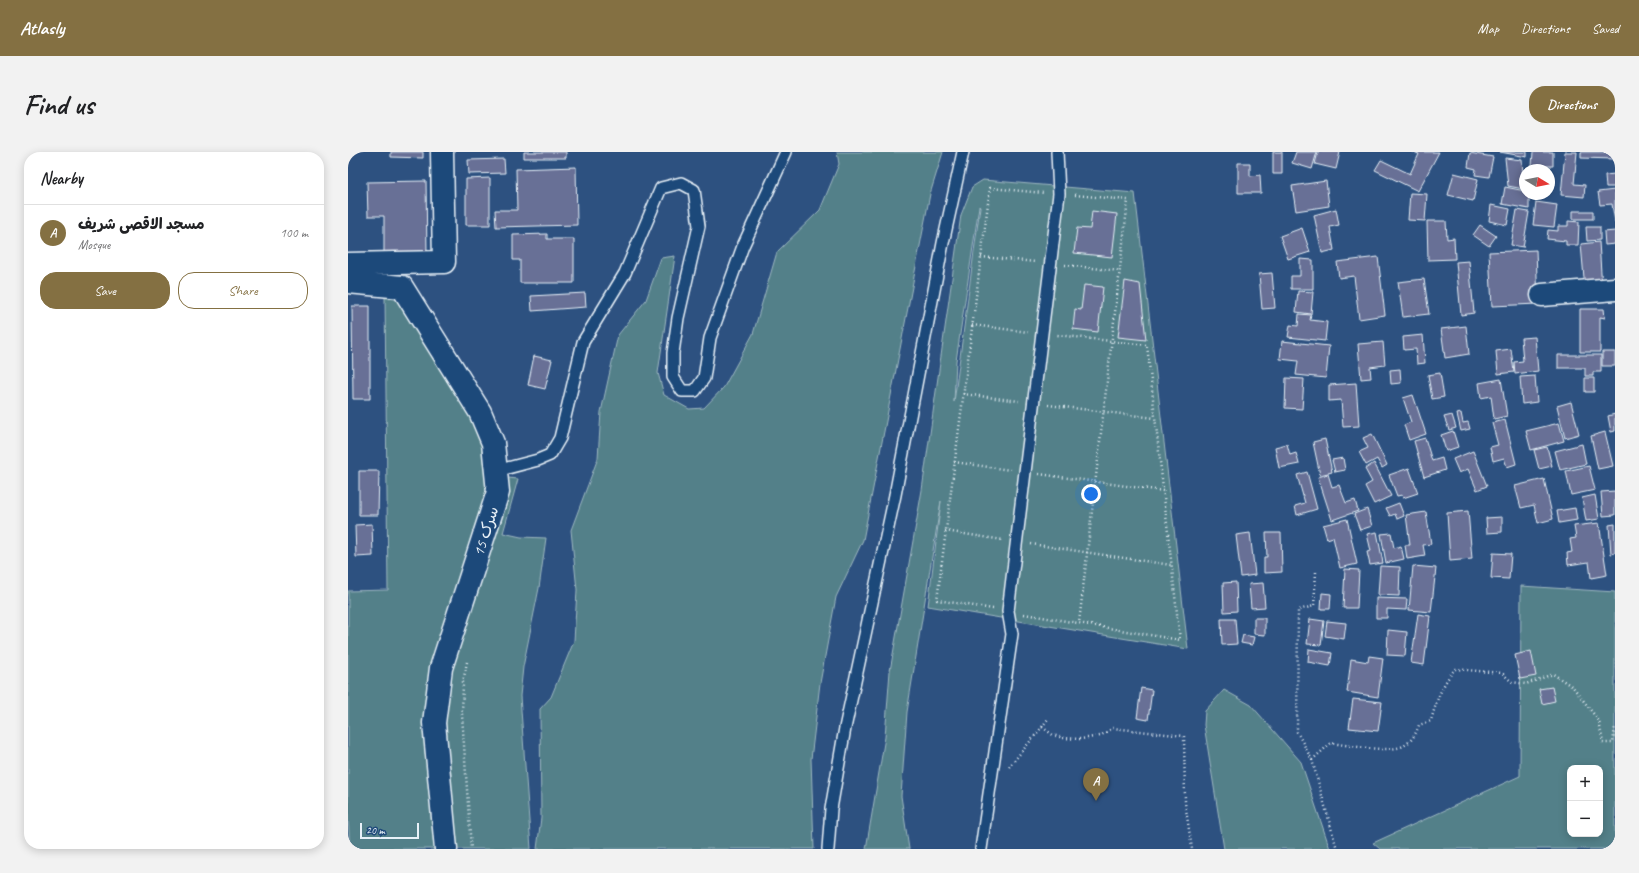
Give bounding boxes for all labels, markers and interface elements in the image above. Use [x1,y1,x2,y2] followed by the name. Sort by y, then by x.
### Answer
[20,16,64,40] text: Atlasly
[1478,20,1499,37] text: Map
[1521,20,1570,37] text: Directions
[1592,20,1619,37] text: Saved
[1529,86,1615,123] button: Directions
[24,87,94,122] text: Find us
[1519,164,1555,200] north arrow
[40,168,83,189] text: Nearby
[78,215,205,234] text: مسجد الاقصی شریف
[50,225,56,241] text: A
[280,225,308,241] text: 100 m
[78,237,110,253] text: Mosque
[40,272,170,309] button: Save
[178,272,308,309] button: Share
[1081,484,1101,504] your location
[469,504,503,559] street label: سرک 15
[1567,765,1603,837] map controls
[1567,765,1603,801] button: +
[1083,768,1109,801] pin: A
[1567,801,1603,837] button: −
[360,821,419,840] scale bar
[366,823,385,837] text: 20 m

